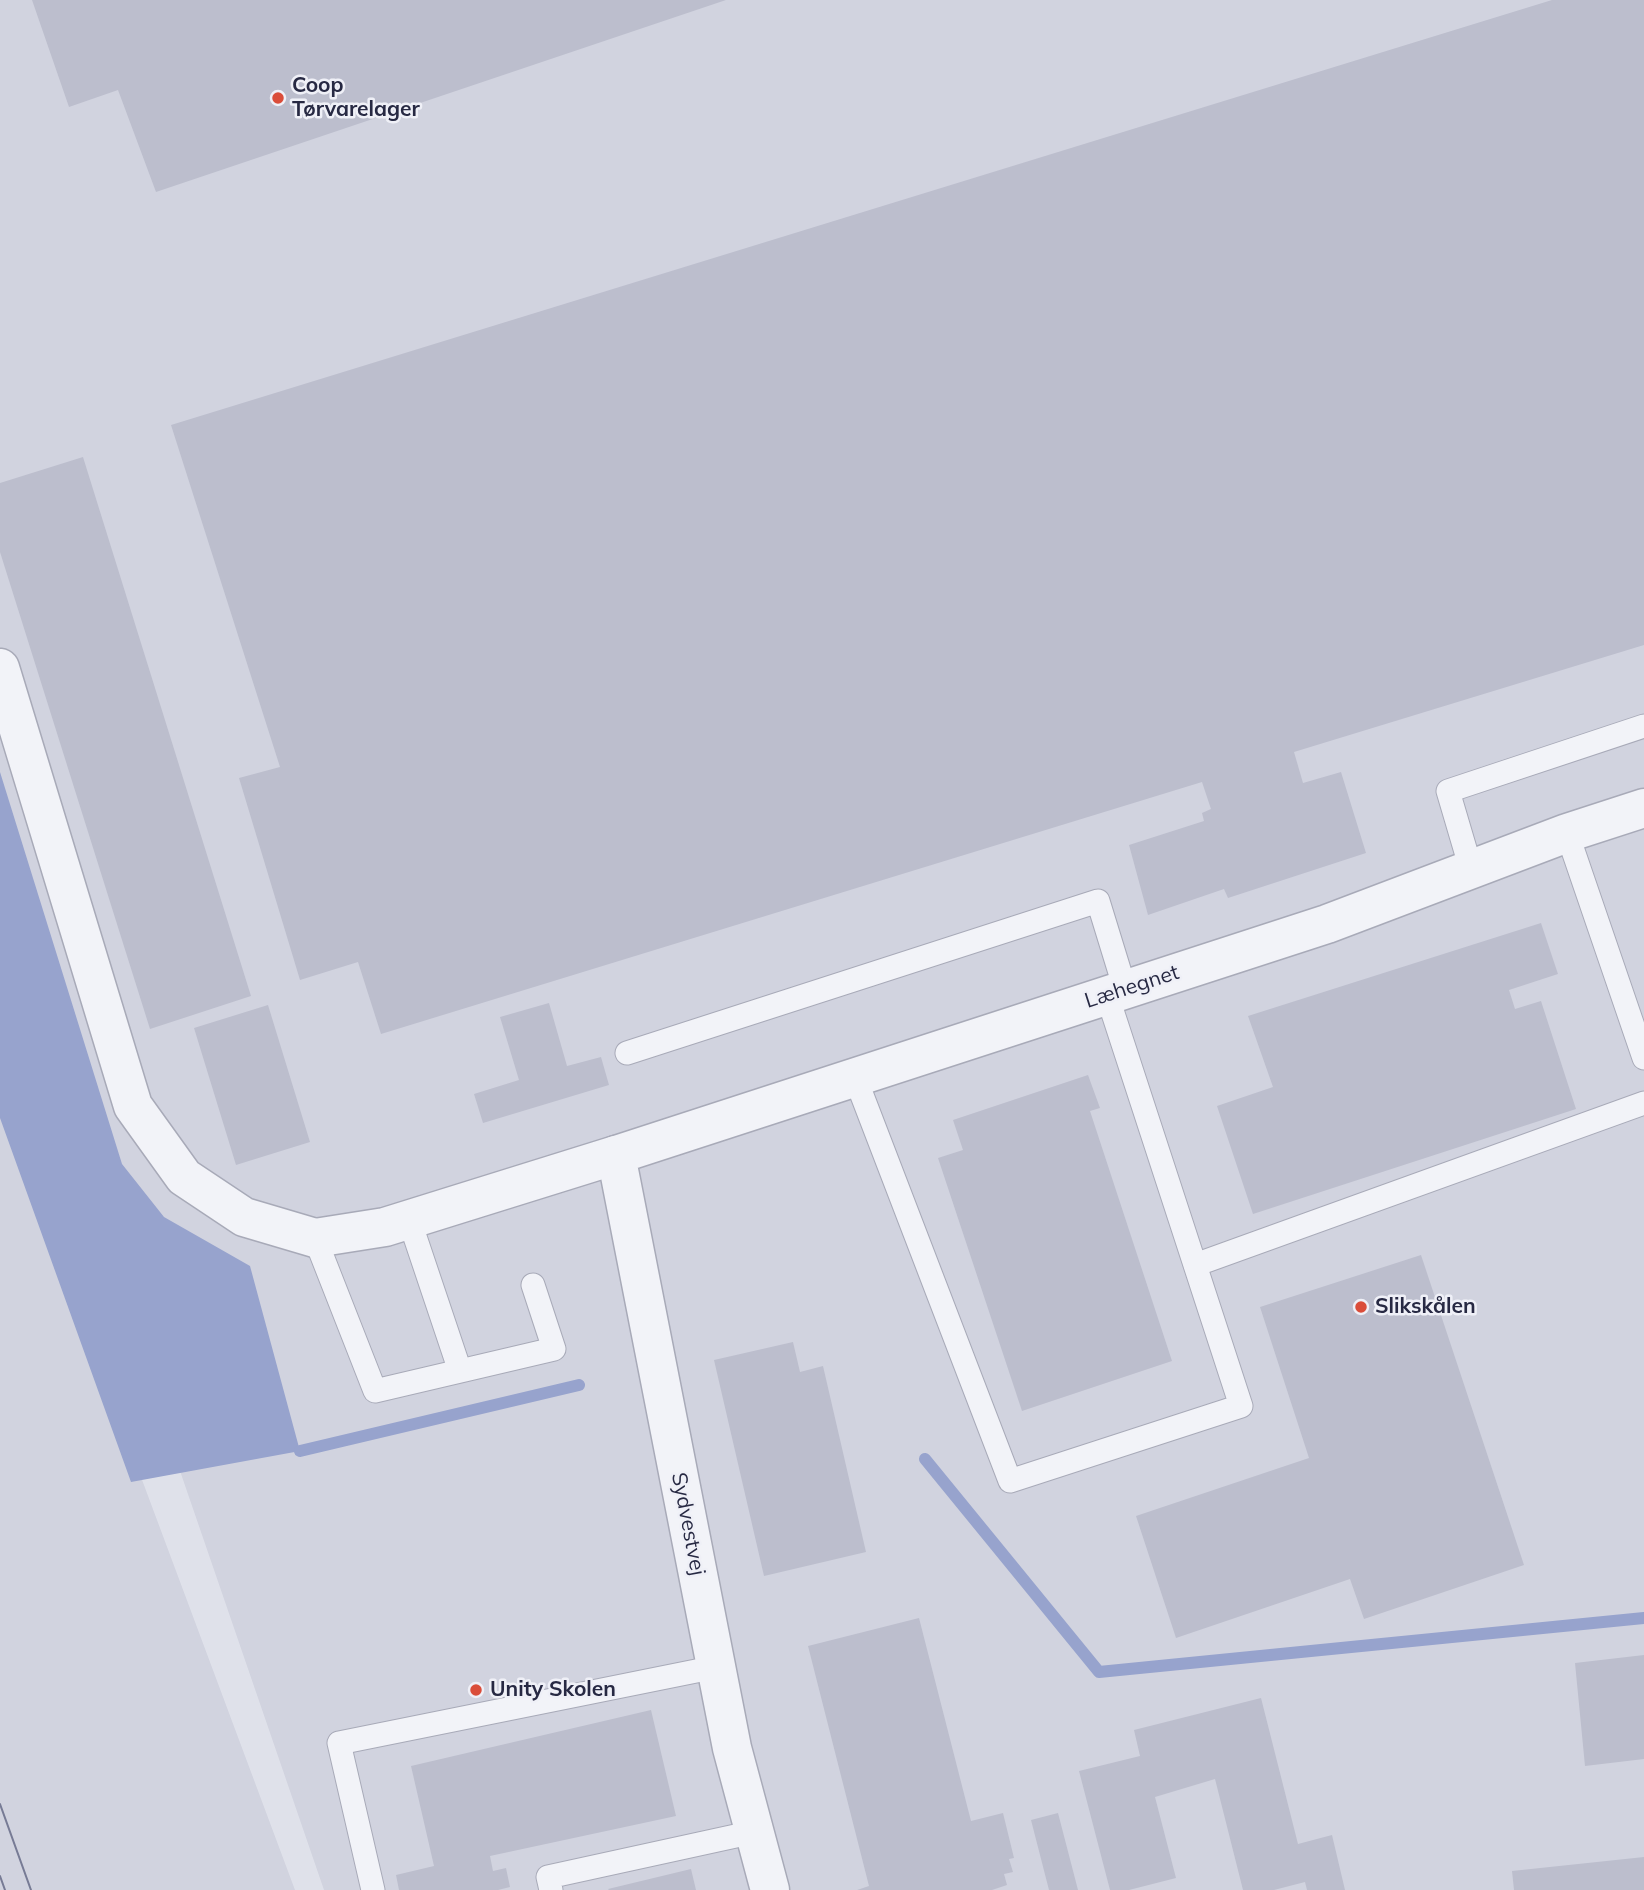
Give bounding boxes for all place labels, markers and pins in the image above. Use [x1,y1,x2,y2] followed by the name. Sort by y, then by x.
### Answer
[292,73,420,123] place label: Coop Tørvarelager
[270,90,286,106] marker: Coop Tørvarelager
[1375,1294,1476,1320] place label: Slikskålen
[1353,1299,1369,1315] marker: Slikskålen
[490,1677,616,1703] place label: Unity Skolen
[468,1682,484,1698] marker: Unity Skolen

